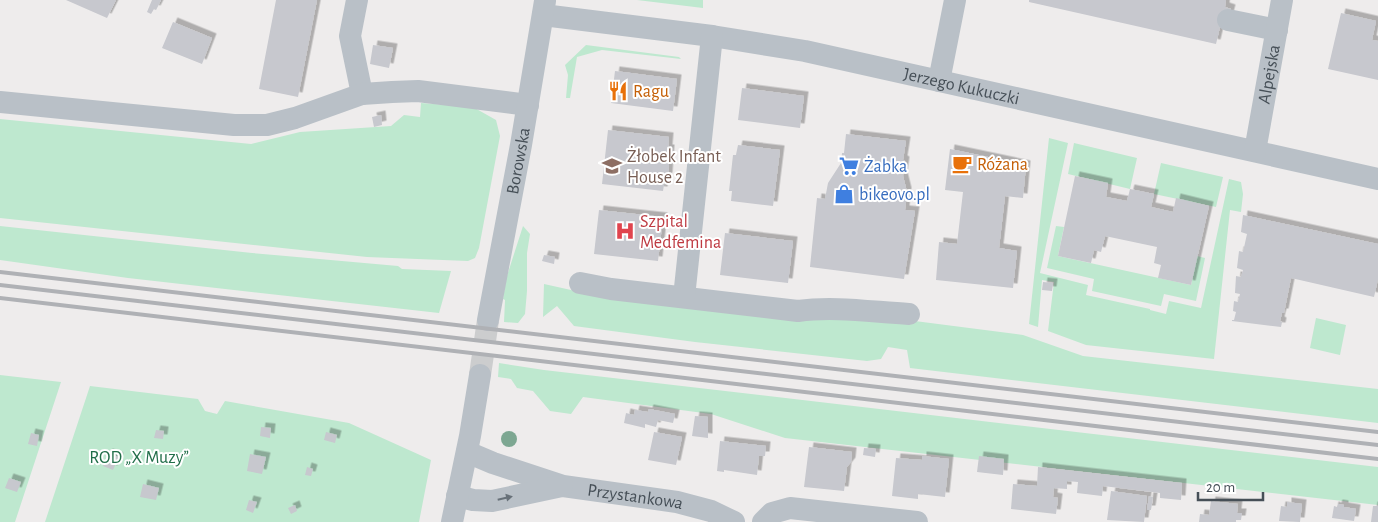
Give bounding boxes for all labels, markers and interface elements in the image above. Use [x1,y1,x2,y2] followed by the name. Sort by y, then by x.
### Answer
[1256,43,1284,106] street label: Alpejska
[902,65,1021,109] street label: Jerzego Kukuczki
[607,80,629,102] restaurant icon: Ragu
[633,83,669,101] place label: Ragu
[504,126,534,196] street label: Borowska
[627,146,721,187] place label: Żłobek Infant House 2
[951,153,973,175] cafe icon: Różana
[601,155,623,177] school or university icon: Żłobek Infant House 2
[838,155,860,177] supermarket icon: Żabka
[864,156,907,176] place label: Żabka
[977,156,1028,174] place label: Różana
[833,183,855,205] shop icon: bikeovo.pl
[859,186,930,204] place label: bikeovo.pl
[640,213,721,252] place label: Szpital Medfemina
[614,220,636,242] hospital icon: Szpital Medfemina
[89,449,189,467] park label: ROD „X Muzy”
[1198,470,1263,502] scale bar
[1206,480,1235,495] text: 20 m
[586,482,685,513] street label: Przystankowa
[498,494,513,502] one-way arrow

